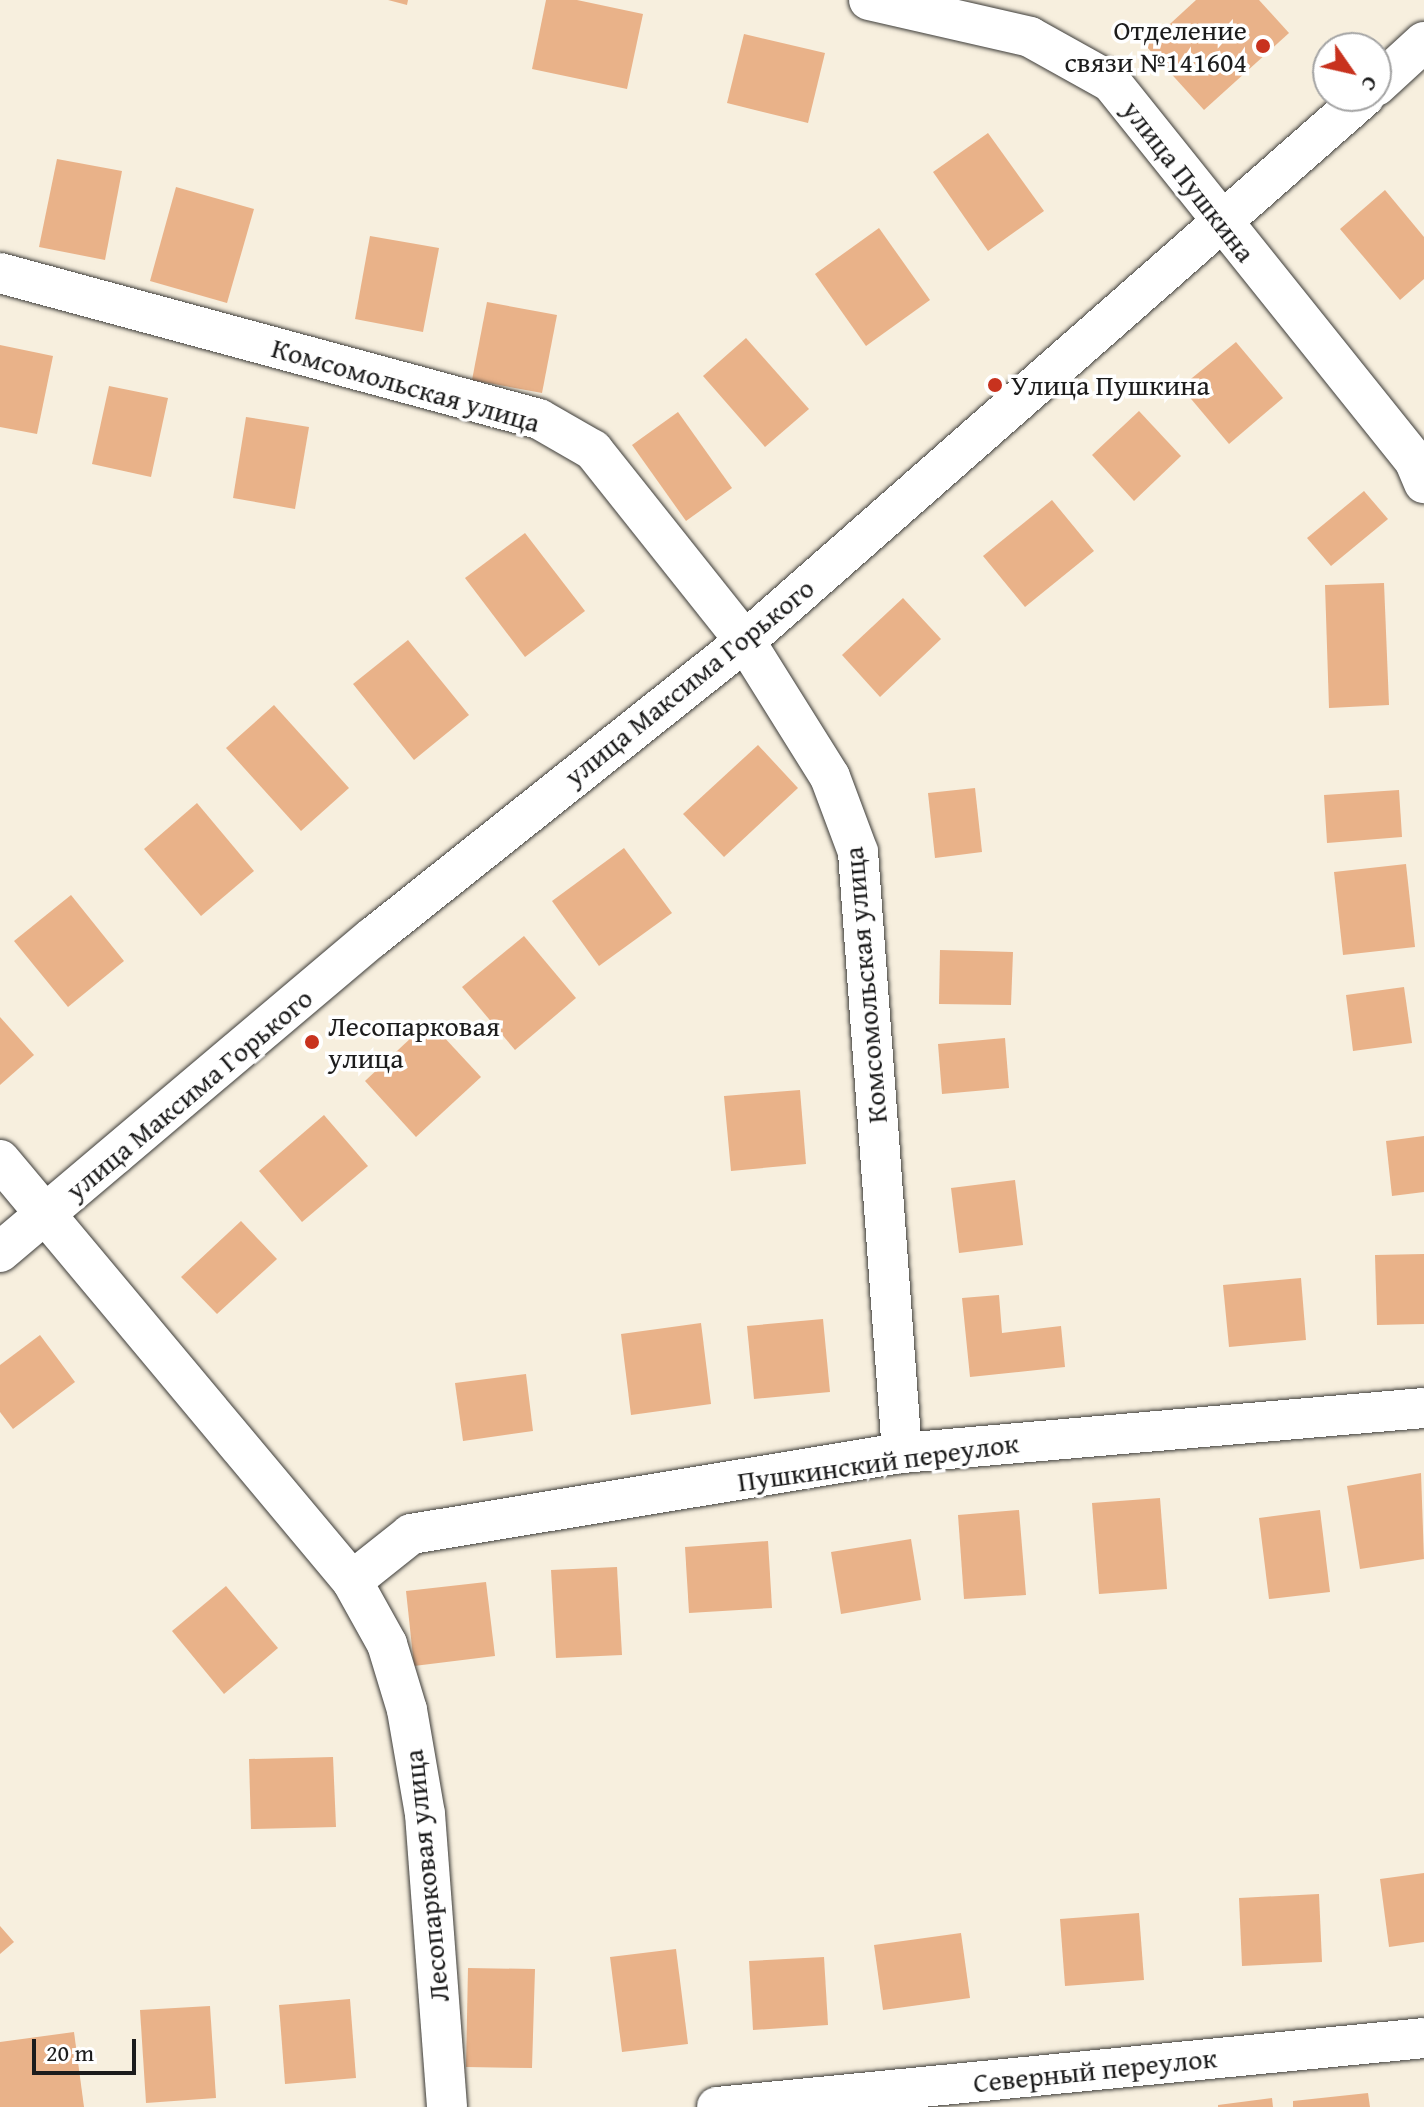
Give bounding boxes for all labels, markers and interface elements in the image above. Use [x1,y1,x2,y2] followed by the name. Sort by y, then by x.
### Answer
[1064,13,1247,79] place label: Отделение связи №141604
[1312,32,1392,112] north arrow
[1254,37,1272,55] marker: Отделение связи №141604
[1353,70,1387,98] text: С
[1115,93,1263,269] street label: улица Пушкина
[268,331,544,439] street label: Комсомольская улица
[1011,368,1210,402] place label: Улица Пушкина
[986,376,1004,394] marker: Улица Пушкина
[557,571,821,793] street label: улица Максима Горького
[836,845,894,1125] street label: Комсомольская улица
[59,981,319,1207] street label: улица Максима Горького
[328,1009,500,1075] place label: Лесопарковая улица
[303,1033,321,1051] marker: Лесопарковая улица
[735,1426,1021,1498] street label: Пушкинский переулок
[396,1748,456,2004] street label: Лесопарковая улица
[36,2023,140,2073] scale bar
[46,2035,94,2070] text: 20 m
[972,2041,1218,2099] street label: Северный переулок

